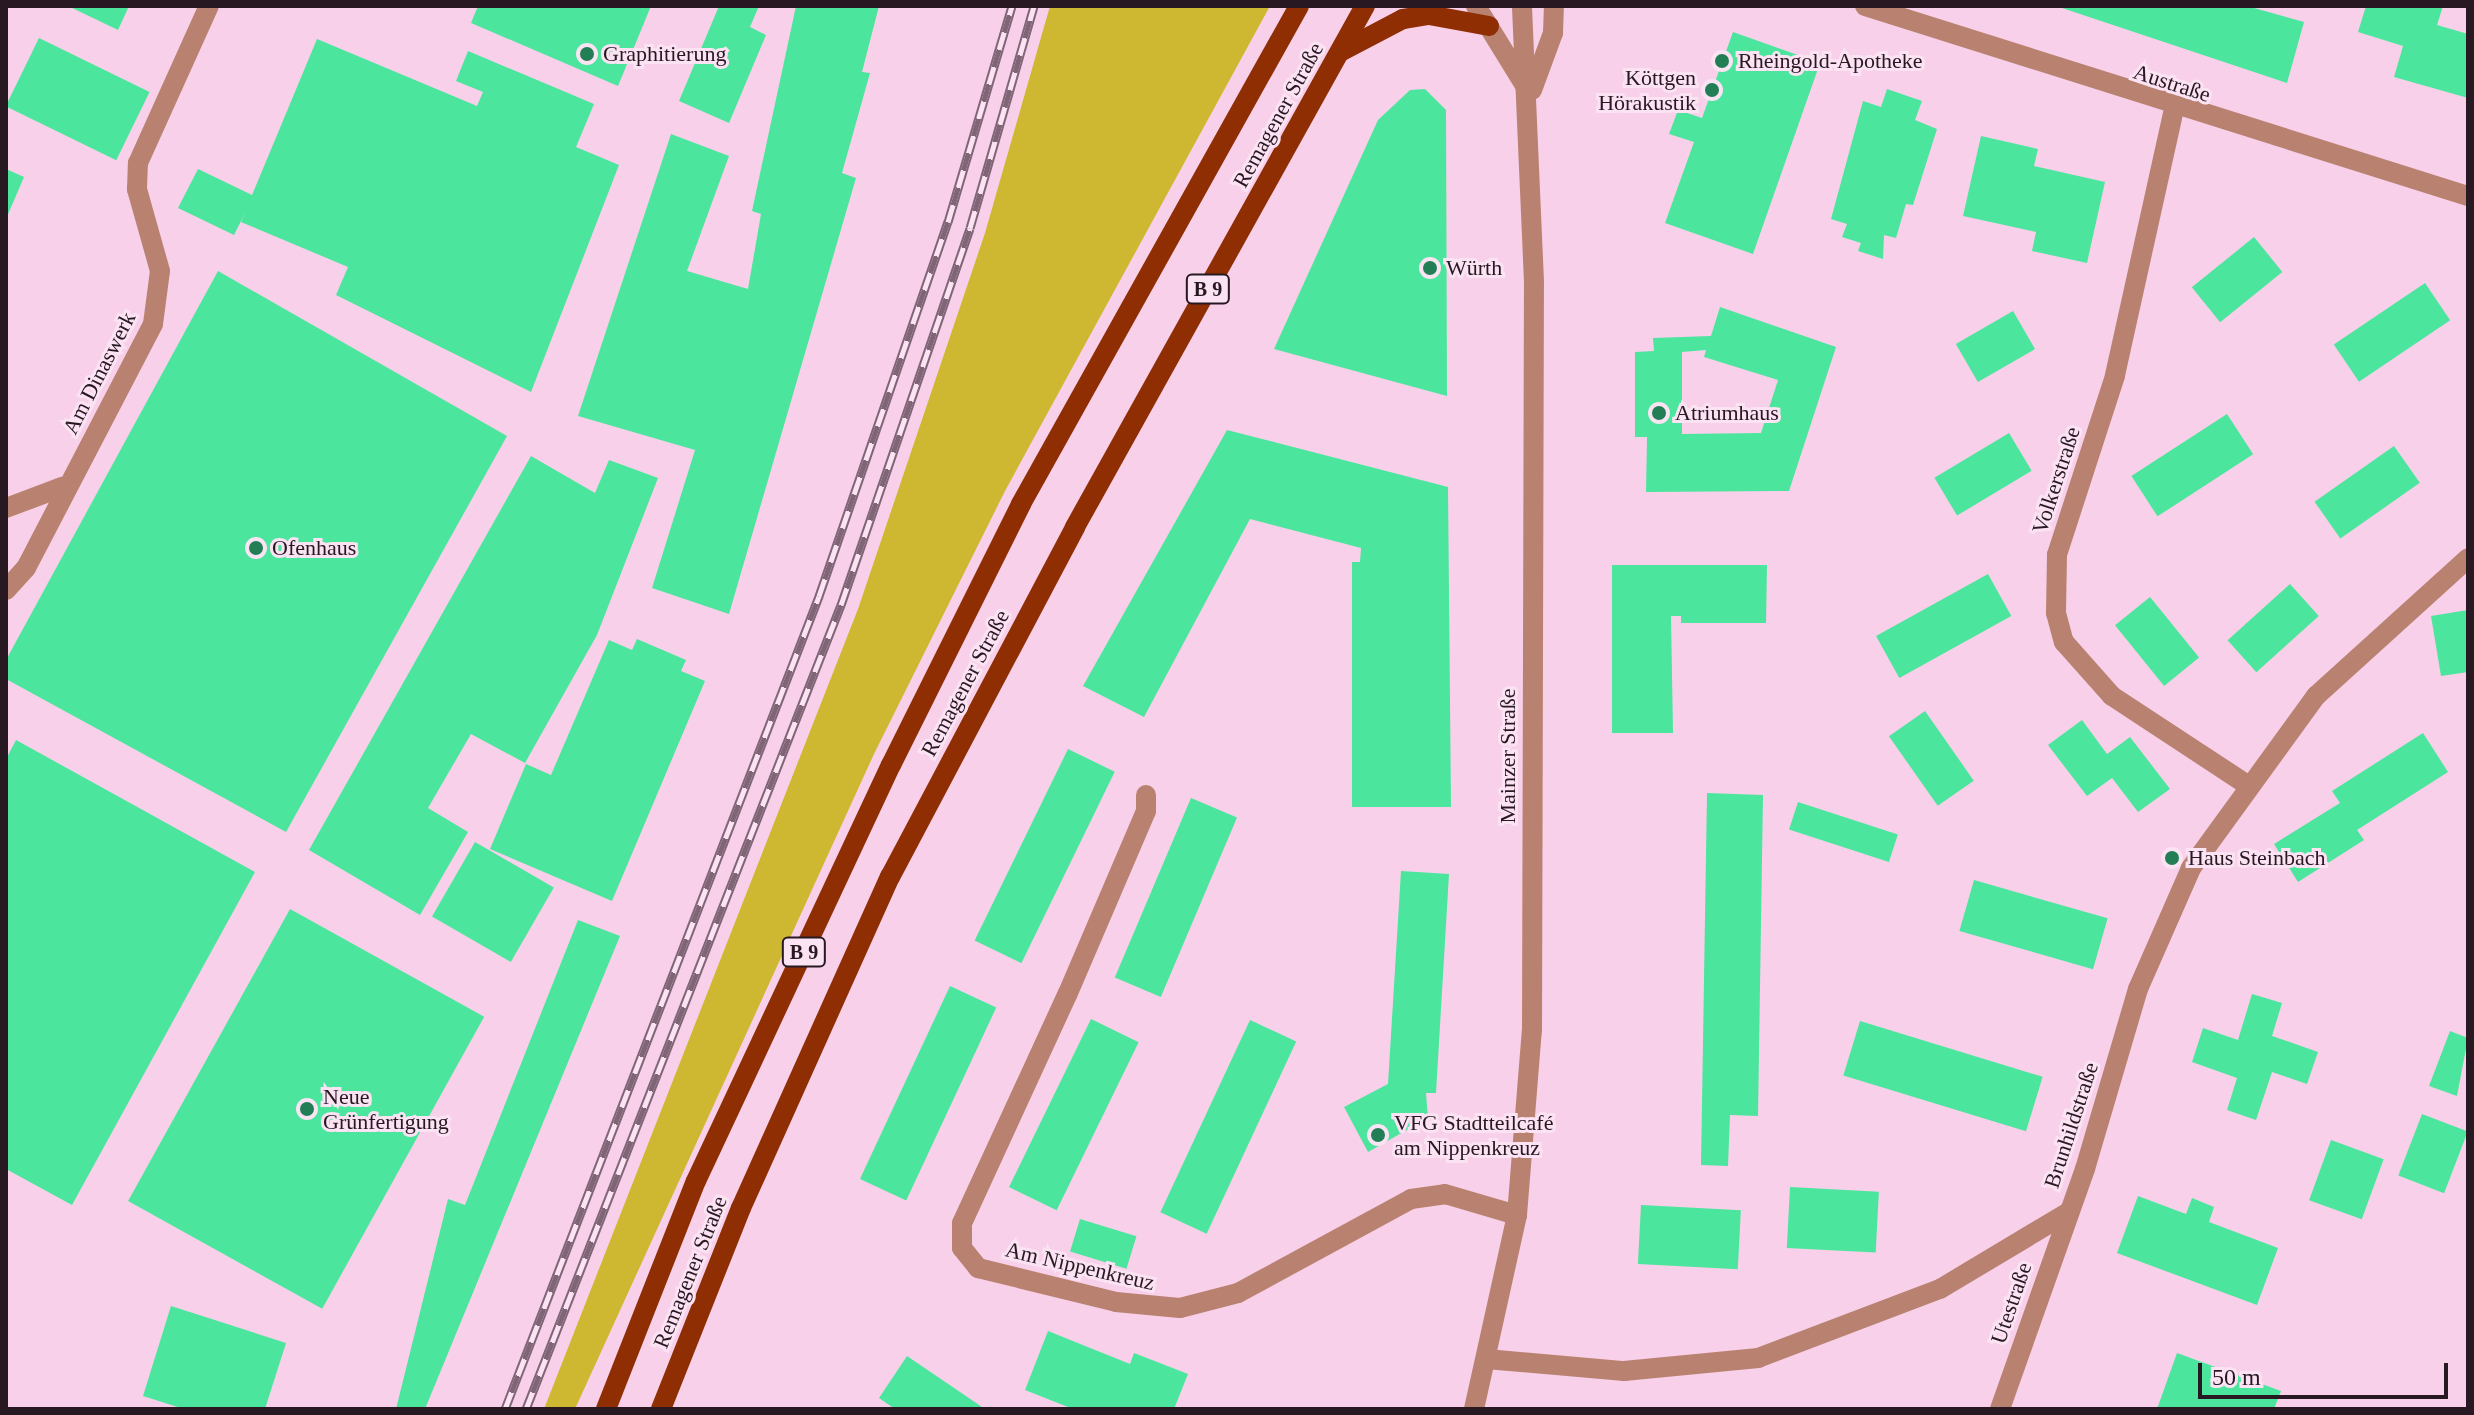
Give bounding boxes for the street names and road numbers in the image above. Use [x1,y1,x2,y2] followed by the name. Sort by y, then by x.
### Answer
[1227,38,1329,192] street label: Remagener Straße
[2130,58,2214,108] street label: Austraße
[1184,273,1232,305] road number: B 9
[57,307,141,439] street label: Am Dinaswerk
[2026,423,2086,537] street label: Volkerstraße
[915,605,1015,761] street label: Remagener Straße
[1495,689,1521,823] street label: Mainzer Straße
[780,936,828,968] road number: B 9
[2038,1059,2104,1191] street label: Brunhildstraße
[647,1192,733,1352] street label: Remagener Straße
[1003,1236,1157,1296] street label: Am Nippenkreuz
[1985,1259,2037,1347] street label: Utestraße

